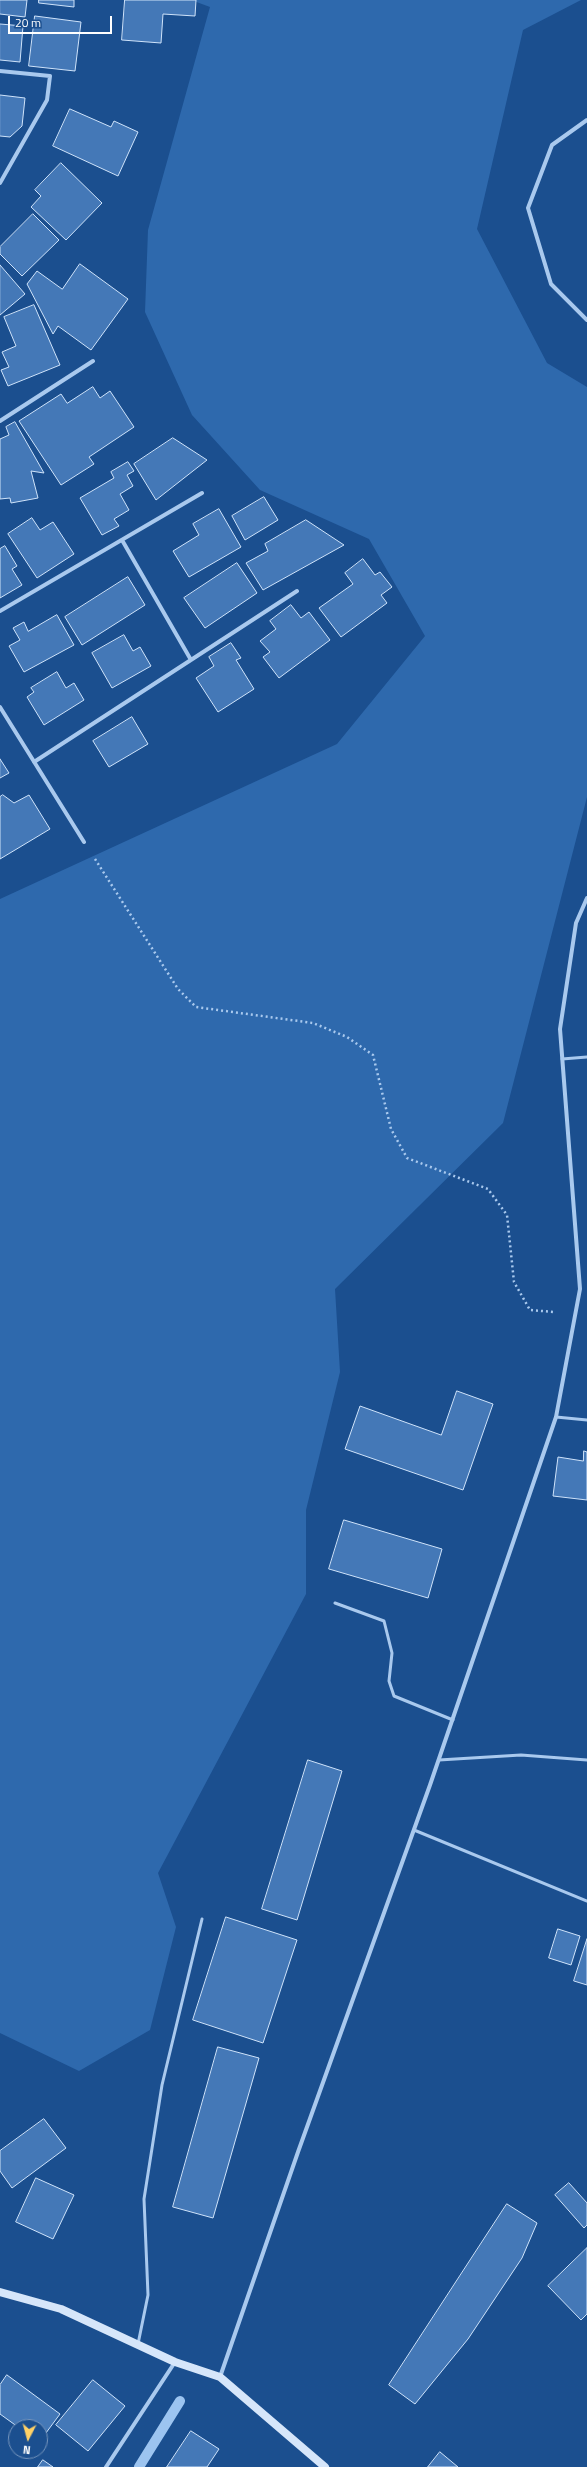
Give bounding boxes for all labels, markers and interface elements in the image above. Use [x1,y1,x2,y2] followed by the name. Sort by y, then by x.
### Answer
[10,8,114,34] scale bar
[15,13,41,32] text: 20 m
[8,2419,48,2459] north arrow
[22,2442,31,2458] text: N

